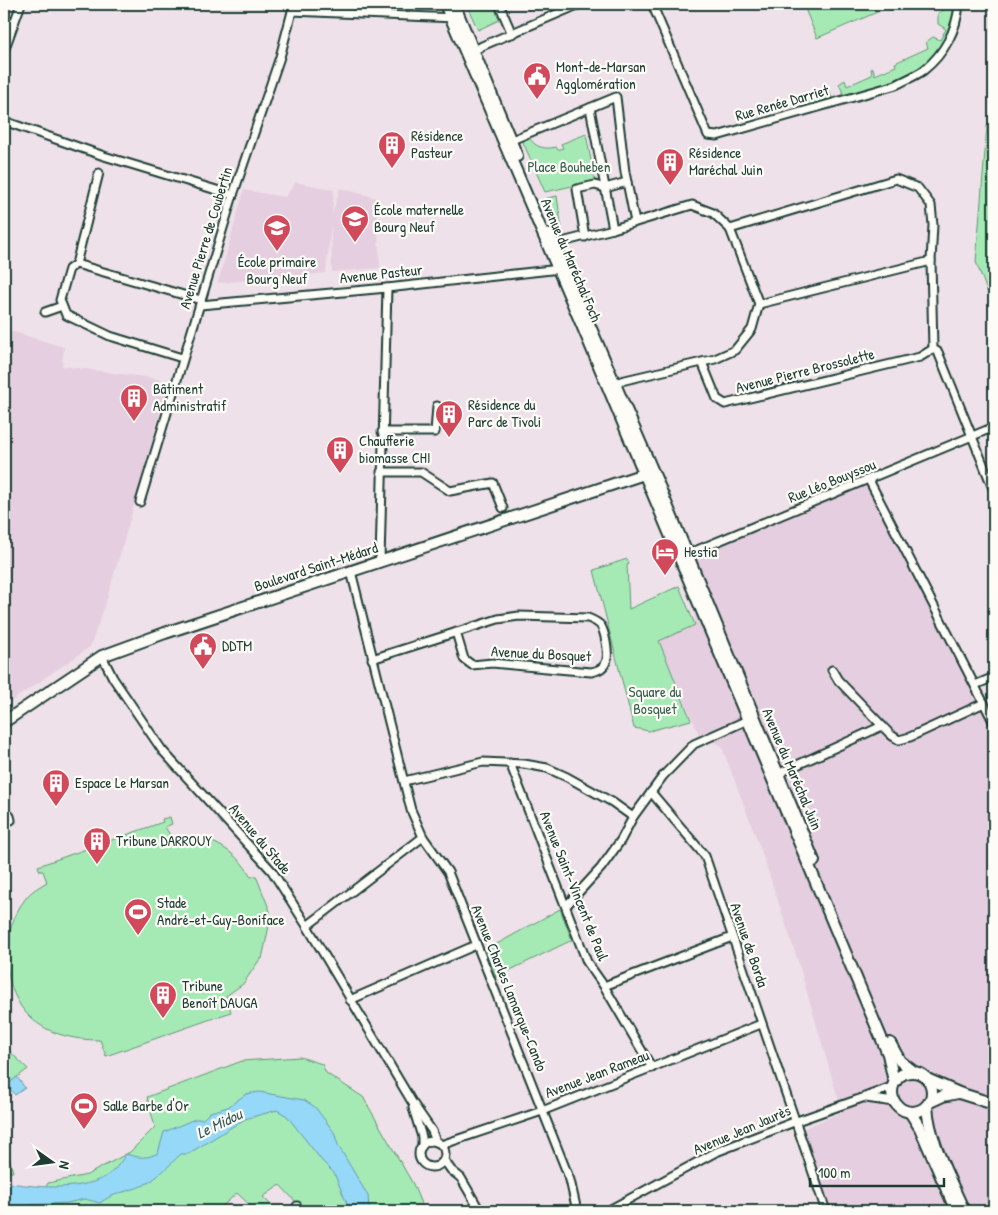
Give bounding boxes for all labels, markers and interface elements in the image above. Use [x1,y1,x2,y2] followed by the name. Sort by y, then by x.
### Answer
[556,56,646,94] place label: Mont-de-Marsan Agglomération
[522,61,552,100] public building icon: Mont-de-Marsan Agglomération
[733,79,832,126] street label: Rue Renée Darriet
[411,125,463,163] place label: Résidence Pasteur
[377,130,407,169] building icon: Résidence Pasteur
[689,142,763,180] place label: Résidence Maréchal Juin
[655,147,685,186] building icon: Résidence Maréchal Juin
[527,156,611,177] park label: Place Bouheben
[174,164,237,312] street label: Avenue Pierre de Coubertin
[536,195,607,325] street label: Avenue du Maréchal Foch
[374,199,464,237] place label: École maternelle Bourg Neuf
[340,204,370,243] school or university icon: École maternelle Bourg Neuf
[262,213,292,252] school or university icon: École primaire Bourg Neuf
[238,251,316,289] place label: École primaire Bourg Neuf
[338,259,424,288] street label: Avenue Pasteur
[733,343,876,398] street label: Avenue Pierre Brossolette
[153,378,227,416] place label: Bâtiment Administratif
[119,383,149,422] building icon: Bâtiment Administratif
[468,394,541,432] place label: Résidence du Parc de Tivoli
[434,399,464,438] building icon: Résidence du Parc de Tivoli
[359,430,430,468] place label: Chaufferie biomasse CHI
[325,435,355,474] building icon: Chaufferie biomasse CHI
[785,453,879,508] street label: Rue Léo Bouyssou
[251,537,381,596] street label: Boulevard Saint-Médard
[650,537,680,576] hotel icon: Hestia
[684,541,717,562] place label: Hestia
[188,631,218,670] public building icon: DDTM
[222,635,252,656] place label: DDTM
[490,640,592,667] street label: Avenue du Bosquet
[629,681,681,719] park label: Square du Bosquet
[757,705,828,833] street label: Avenue du Maréchal Juin
[41,768,71,807] building icon: Espace Le Marsan
[75,772,169,793] place label: Espace Le Marsan
[225,799,296,879] street label: Avenue du Stade
[535,808,614,964] street label: Avenue Saint-Vincent de Paul
[82,826,112,865] building icon: Tribune DARROUY
[116,830,212,851] place label: Tribune DARROUY
[157,892,284,930] place label: Stade André-et-Guy-Boniface
[123,897,153,936] sports icon: Stade André-et-Guy-Boniface
[725,900,774,990] street label: Avenue de Borda
[466,901,553,1074] street label: Avenue Charles Lamarque-Cando
[182,975,258,1013] place label: Tribune Benoît DAUGA
[148,980,178,1019] building icon: Tribune Benoît DAUGA
[542,1044,652,1103] street label: Avenue Jean Rameau
[69,1091,99,1130] sports icon: Salle Barbe d'Or
[103,1095,189,1116] place label: Salle Barbe d'Or
[690,1099,794,1160] street label: Avenue Jean Jaurès
[193,1102,247,1143] water label: Le Midou
[28,1138,78,1188] north arrow
[810,1155,944,1187] scale bar
[55,1159,75,1172] text: N
[818,1162,851,1183] text: 100 m

